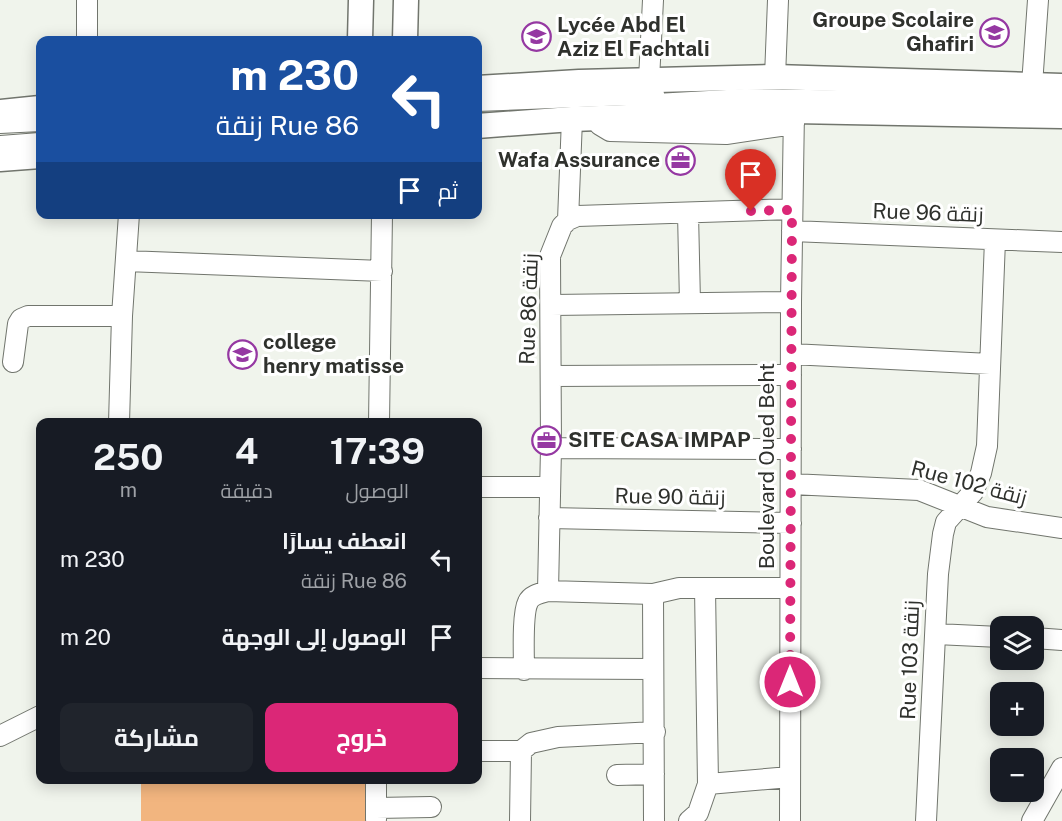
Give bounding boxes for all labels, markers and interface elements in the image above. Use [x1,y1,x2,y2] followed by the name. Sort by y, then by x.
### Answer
[812,7,974,56] place label: Groupe Scolaire Ghafiri
[557,12,710,61] place label: Lycée Abd El Aziz El Fachtali
[979,16,1011,48] school or university icon: Groupe Scolaire Ghafiri
[520,21,552,53] school or university icon: Lycée Abd El Aziz El Fachtali
[230,50,359,99] text: 230 m
[380,60,458,138] icon: left
[216,109,359,141] text: Rue 86 زنقة
[665,144,697,176] office icon: Wafa Assurance
[498,147,660,172] place label: Wafa Assurance
[725,149,776,211] pin
[734,158,767,191] icon: arrive
[393,174,426,207] icon: arrive
[438,178,458,204] text: ثم
[872,198,984,227] street label: Rue 96 زنقة
[514,253,543,365] street label: Rue 86 زنقة
[263,329,404,378] place label: college henry matisse
[226,338,258,370] school or university icon: college henry matisse
[754,363,779,569] street label: Boulevard Oued Beht
[531,424,563,456] office icon: SITE CASA IMPAP
[568,427,751,452] place label: SITE CASA IMPAP
[235,430,258,472] text: 4
[330,430,425,472] text: 17:39
[93,436,163,478] text: 250
[909,455,1030,510] street label: Rue 102 زنقة
[120,478,137,502] text: m
[221,479,273,503] text: دقيقة
[345,479,409,503] text: الوصول
[614,483,726,510] street label: Rue 90 زنقة
[282,528,407,554] text: انعطف يسارًا
[425,543,458,576] icon: left
[60,546,125,572] text: 230 m
[301,569,407,593] text: Rue 86 زنقة
[895,600,924,720] street label: Rue 103 زنقة
[990,616,1044,802] map controls
[990,616,1044,670] button: layers
[425,621,458,654] icon: arrive
[60,624,111,650] text: 20 m
[222,624,407,650] text: الوصول إلى الوجهة
[758,650,822,714] position arrow
[990,682,1044,736] button: +
[60,703,253,772] button: مشاركة
[265,703,458,772] button: خروج
[990,748,1044,802] button: −

